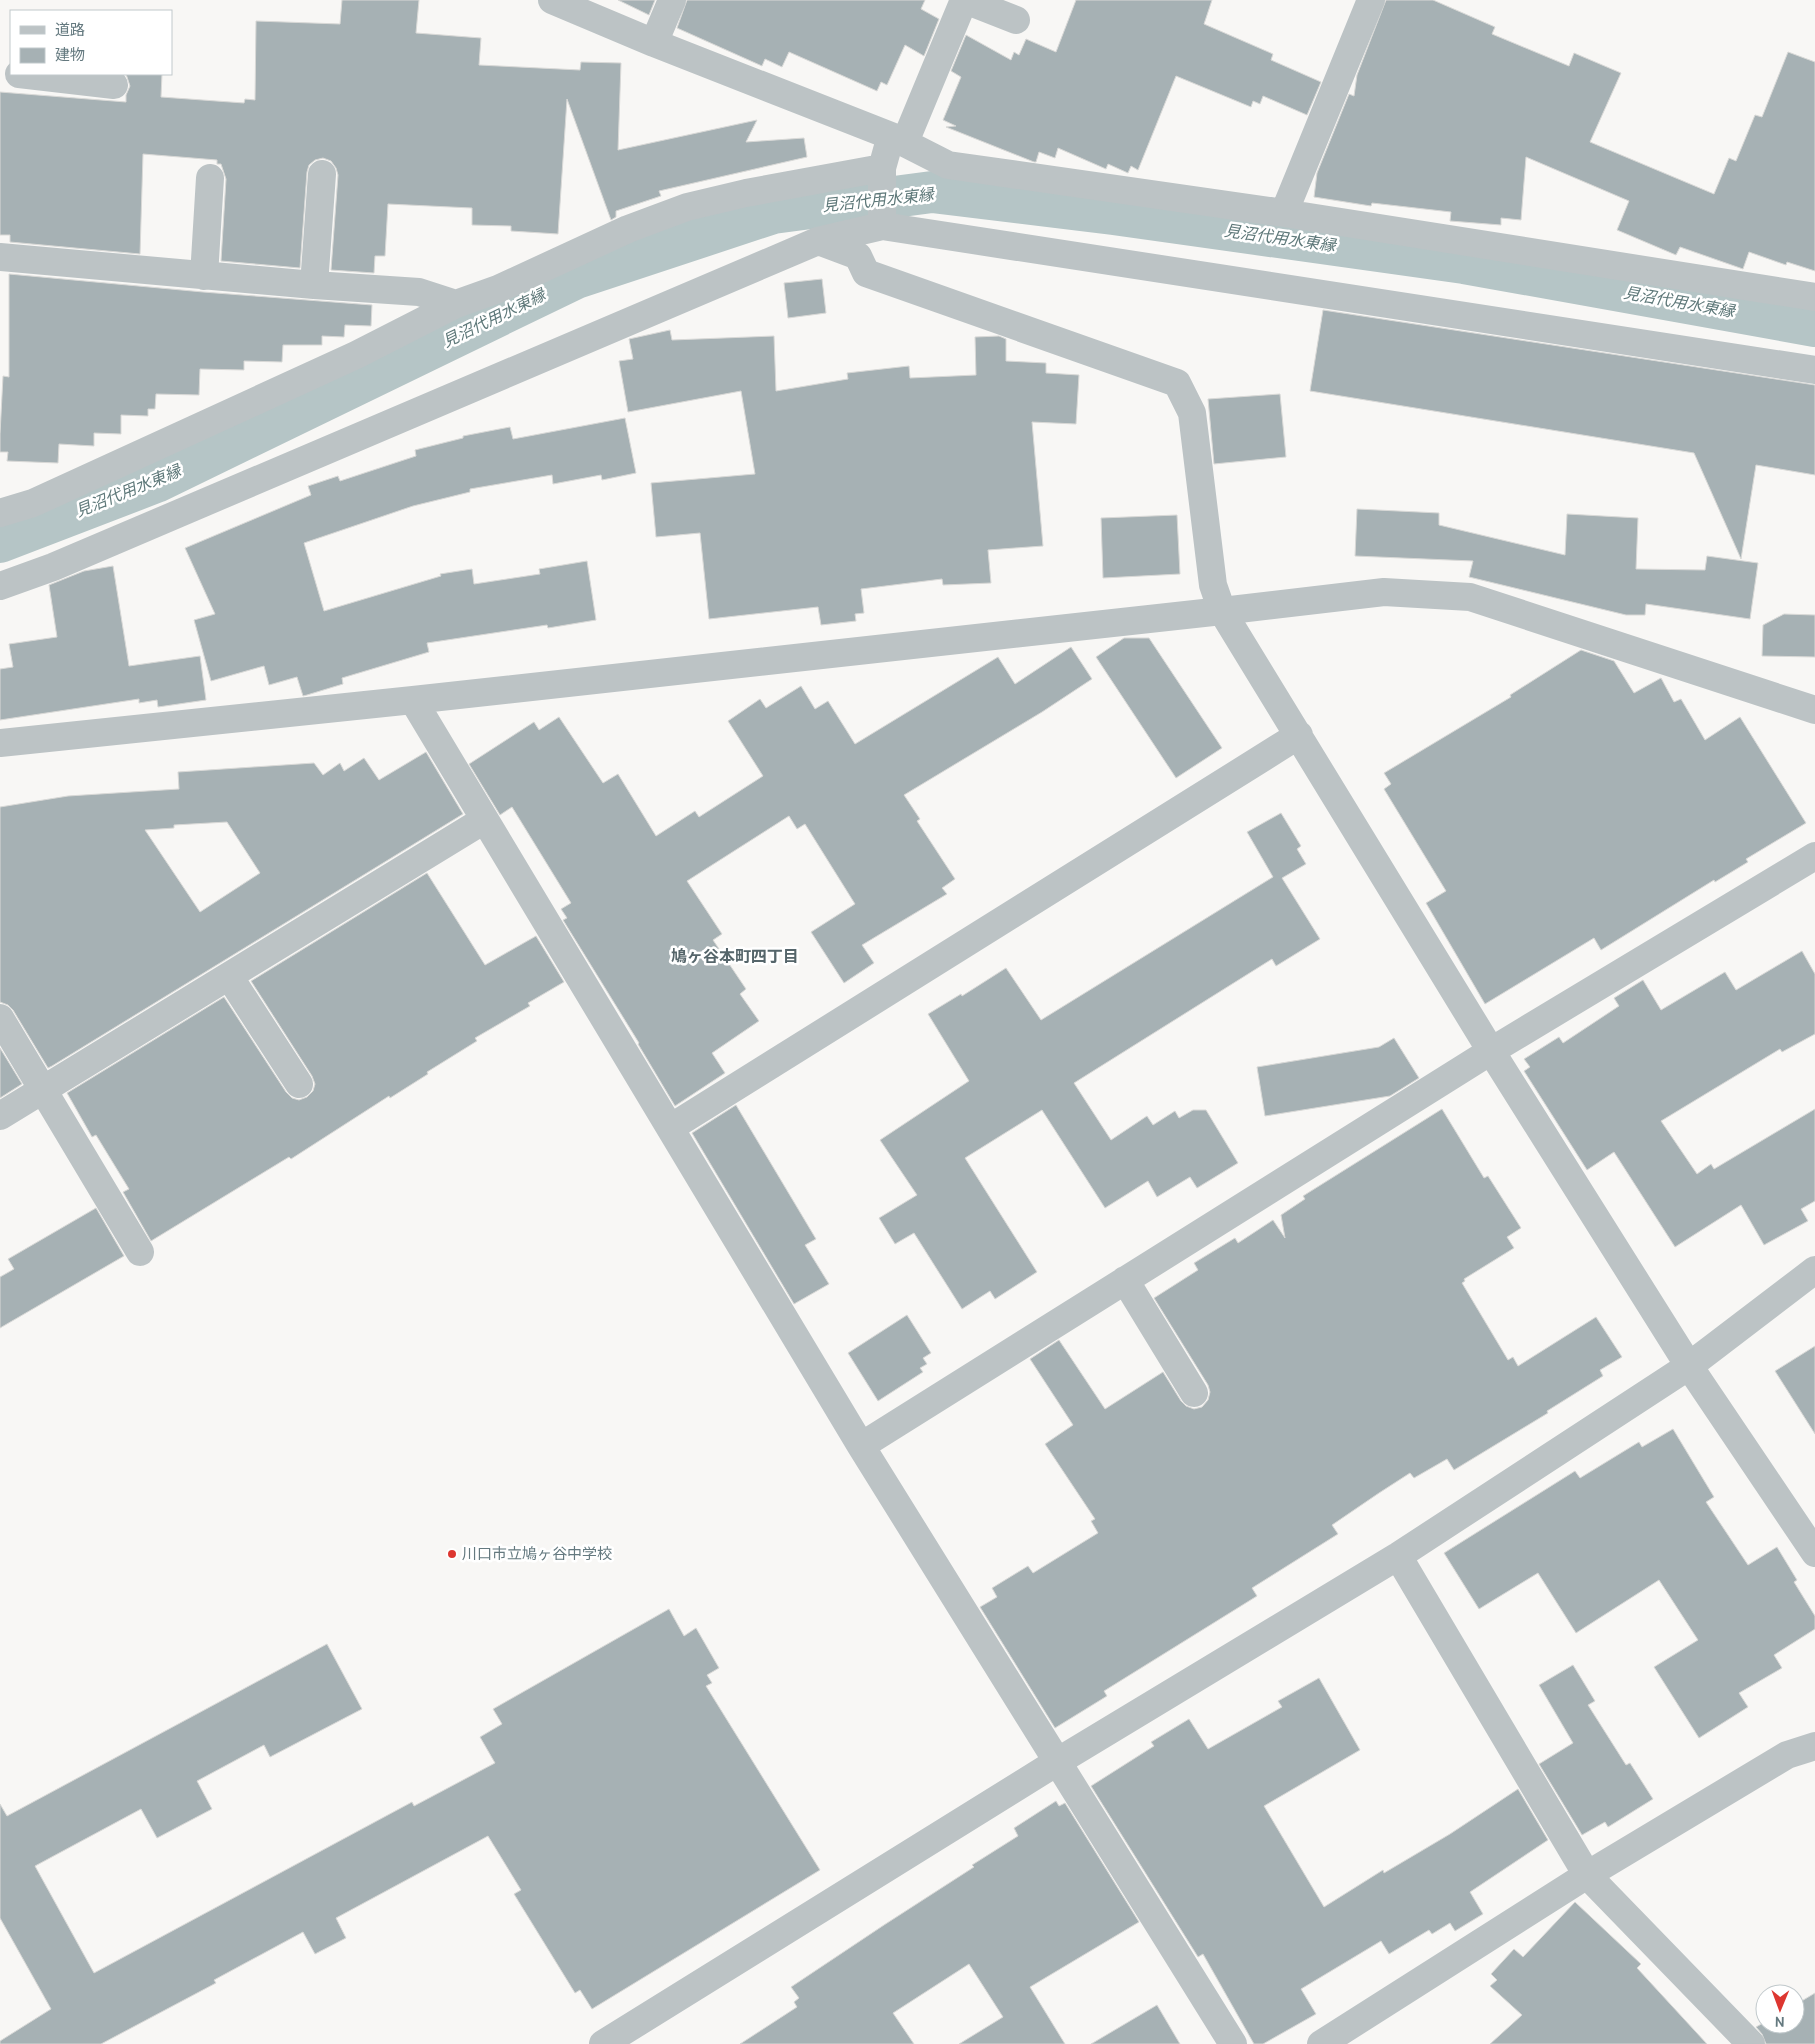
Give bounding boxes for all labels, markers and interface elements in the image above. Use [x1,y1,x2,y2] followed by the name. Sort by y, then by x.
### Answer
[10,10,172,75] legend
[55,21,85,39] text: 道路
[55,46,85,64] text: 建物
[821,184,937,215] water label: 見沼代用水東縁
[1223,221,1339,255] water label: 見沼代用水東縁
[1622,283,1738,321] water label: 見沼代用水東縁
[439,284,550,351] water label: 見沼代用水東縁
[73,460,185,521] water label: 見沼代用水東縁
[671,947,799,966] district label: 鳩ヶ谷本町四丁目
[462,1545,612,1563] place label: 川口市立鳩ヶ谷中学校
[446,1548,458,1560] marker: 川口市立鳩ヶ谷中学校
[1755,1984,1805,2034] north arrow
[1775,2013,1785,2031] text: N

